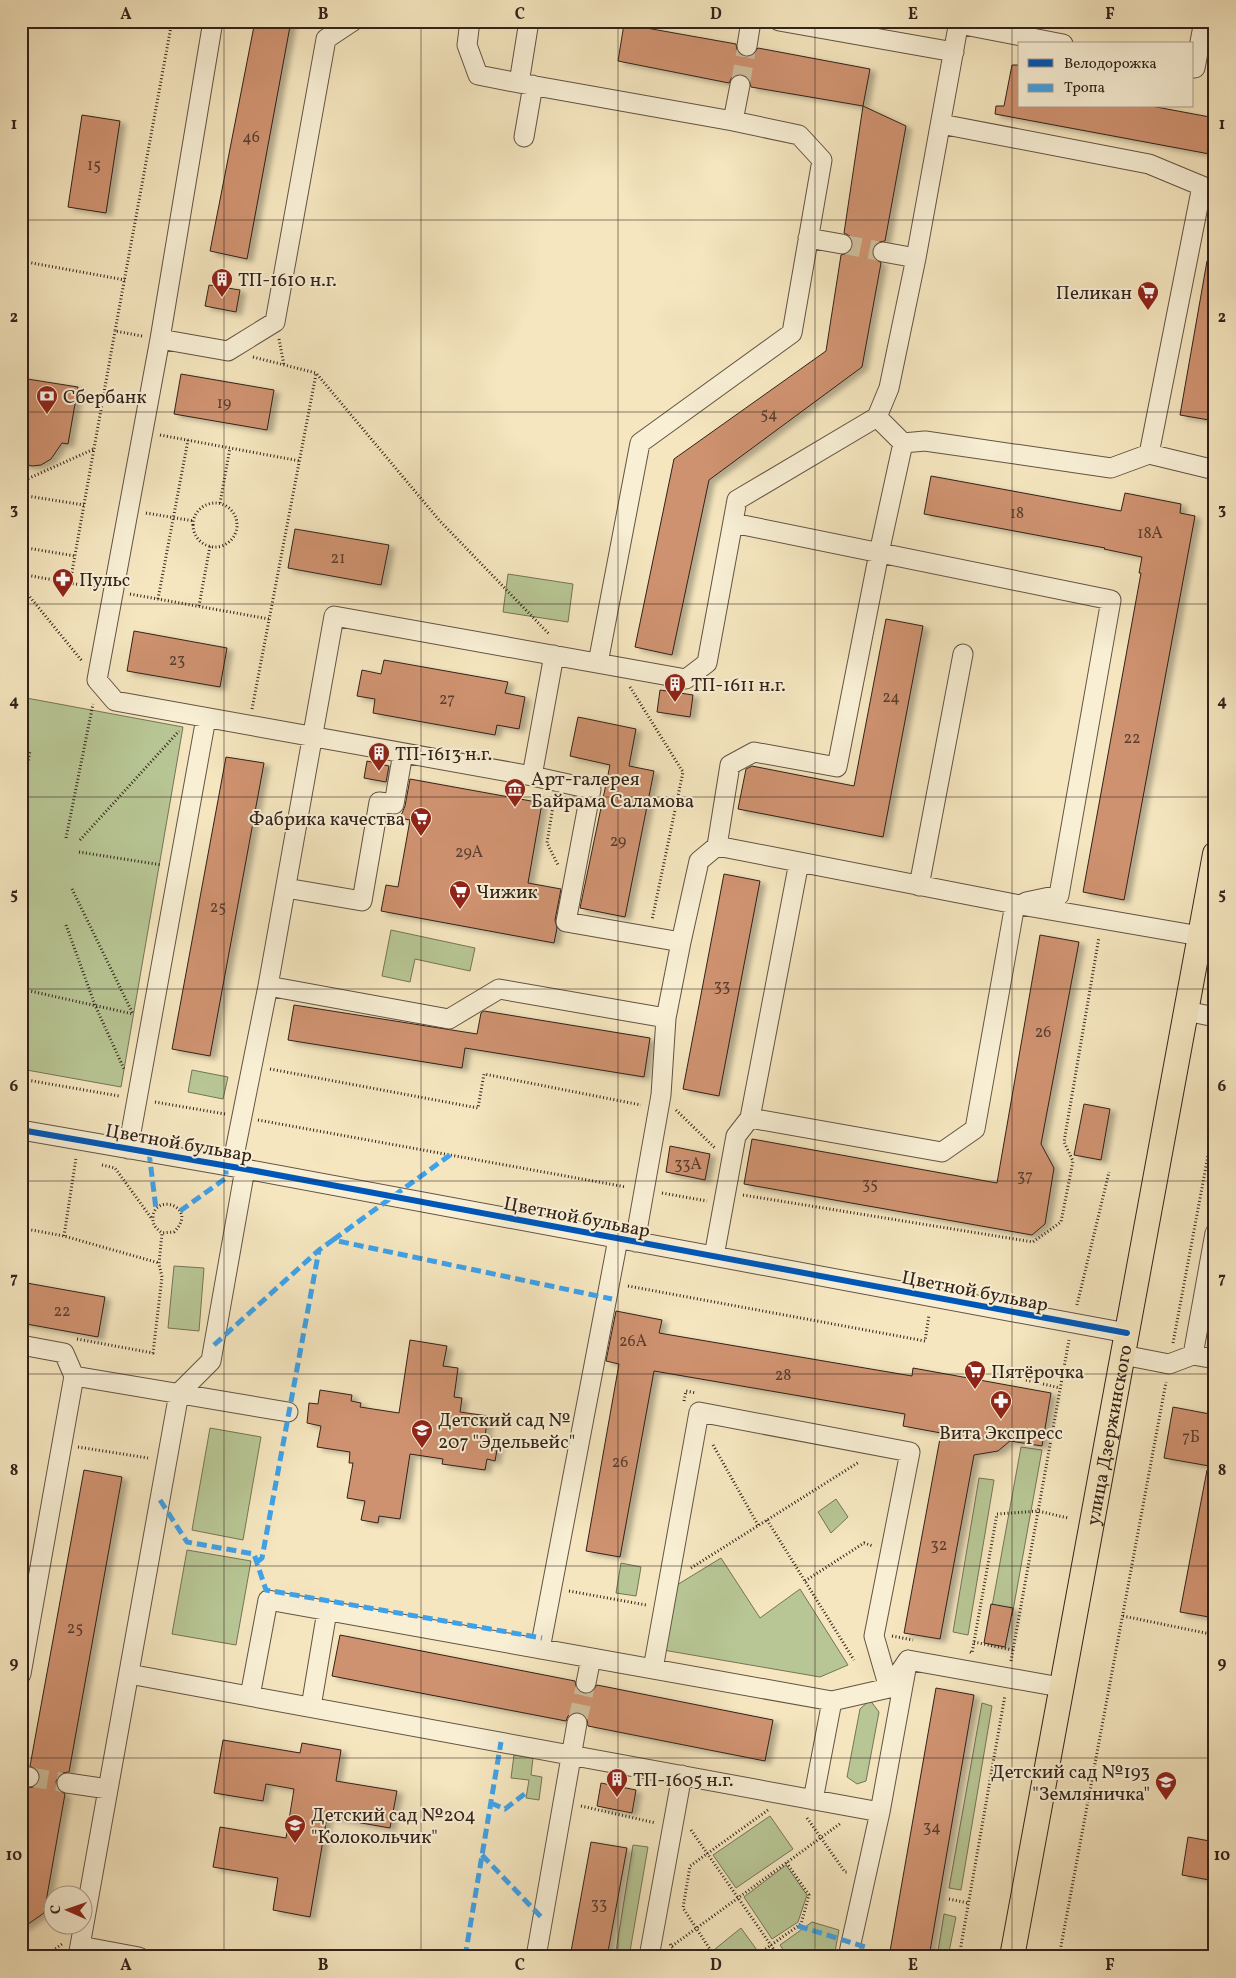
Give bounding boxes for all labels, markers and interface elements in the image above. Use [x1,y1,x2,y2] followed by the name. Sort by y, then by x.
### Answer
[120,4,132,26] text: A
[318,4,329,26] text: B
[515,4,525,26] text: C
[710,4,722,26] text: D
[908,4,918,26] text: E
[1105,4,1115,26] text: F
[1018,42,1194,108] legend
[1064,54,1157,75] text: Велодорожка
[1064,78,1105,99] text: Тропа
[11,114,17,136] text: 1
[1219,114,1225,136] text: 1
[242,127,260,149] house number: 46
[87,155,101,177] house number: 15
[210,267,234,298] building icon: ТП-1610 н.г.
[238,268,337,294] place label: ТП-1610 н.г.
[1136,280,1160,311] supermarket icon: Пеликан
[1056,281,1132,307] place label: Пеликан
[10,307,18,329] text: 2
[1218,307,1226,329] text: 2
[35,384,59,415] bank icon: Сбербанк
[63,385,147,411] place label: Сбербанк
[217,393,231,415] house number: 19
[760,404,778,426] house number: 54
[10,499,18,521] text: 3
[1218,499,1226,521] text: 3
[1010,503,1024,525] house number: 18
[1137,523,1163,545] house number: 18А
[331,548,345,570] house number: 21
[51,567,75,598] pharmacy icon: Пульс
[79,568,130,594] place label: Пульс
[169,650,185,672] house number: 23
[663,672,687,703] building icon: ТП-1611 н.г.
[691,673,786,699] place label: ТП-1611 н.г.
[882,687,900,709] house number: 24
[439,689,455,711] house number: 27
[9,691,19,713] text: 4
[1217,691,1227,713] text: 4
[1123,728,1141,750] house number: 22
[367,741,391,772] building icon: ТП-1613 н.г.
[395,742,492,768] place label: ТП-1613 н.г.
[531,767,694,815] place label: Арт-галерея Байрама Саламова
[503,777,527,808] museum icon: Арт-галерея Байрама Саламова
[409,806,433,837] supermarket icon: Фабрика качества
[249,807,405,833] place label: Фабрика качества
[610,831,626,853] house number: 29
[455,842,483,864] house number: 29А
[448,879,472,910] supermarket icon: Чижик
[476,880,538,906] place label: Чижик
[10,884,18,906] text: 5
[1218,884,1226,906] text: 5
[210,897,226,919] house number: 25
[714,976,730,998] house number: 33
[1035,1022,1051,1044] house number: 26
[10,1076,19,1098] text: 6
[1218,1076,1227,1098] text: 6
[103,1118,254,1170] street label: Цветной бульвар
[674,1154,702,1176] house number: 33А
[1017,1166,1033,1188] house number: 37
[862,1174,878,1196] house number: 35
[501,1191,652,1245] street label: Цветной бульвар
[899,1265,1050,1319] street label: Цветной бульвар
[10,1268,18,1290] text: 7
[1218,1268,1226,1290] text: 7
[53,1301,71,1323] house number: 22
[619,1331,647,1353] house number: 26А
[1081,1343,1139,1528] street label: улица Дзержинского
[963,1359,987,1390] supermarket icon: Пятёрочка
[991,1360,1084,1386] place label: Пятёрочка
[775,1365,791,1387] house number: 28
[989,1389,1013,1420] pharmacy icon: Вита Экспресс
[438,1408,575,1456] place label: Детский сад № 207 "Эдельвейс"
[410,1418,434,1449] school or university icon: Детский сад № 207 "Эдельвейс"
[939,1421,1063,1447] place label: Вита Экспресс
[1182,1427,1200,1449] house number: 7Б
[612,1452,628,1474] house number: 26
[10,1460,18,1482] text: 8
[1218,1460,1226,1482] text: 8
[931,1535,947,1557] house number: 32
[67,1618,83,1640] house number: 25
[10,1653,19,1675] text: 9
[1218,1653,1227,1675] text: 9
[991,1760,1150,1808] place label: Детский сад №193 "Земляничка"
[605,1767,629,1798] building icon: ТП-1605 н.г.
[633,1768,733,1794] place label: ТП-1605 н.г.
[1154,1770,1178,1801] school or university icon: Детский сад №193 "Земляничка"
[311,1803,476,1851] place label: Детский сад №204 "Колокольчик"
[283,1813,307,1844] school or university icon: Детский сад №204 "Колокольчик"
[923,1817,941,1839] house number: 34
[6,1845,22,1867] text: 10
[1214,1845,1230,1867] text: 10
[42,1886,92,1936] north arrow
[591,1894,607,1916] house number: 33
[47,1905,66,1914] text: С
[120,1955,132,1977] text: A
[318,1955,329,1977] text: B
[515,1955,525,1977] text: C
[710,1955,722,1977] text: D
[908,1955,918,1977] text: E
[1105,1955,1115,1977] text: F

